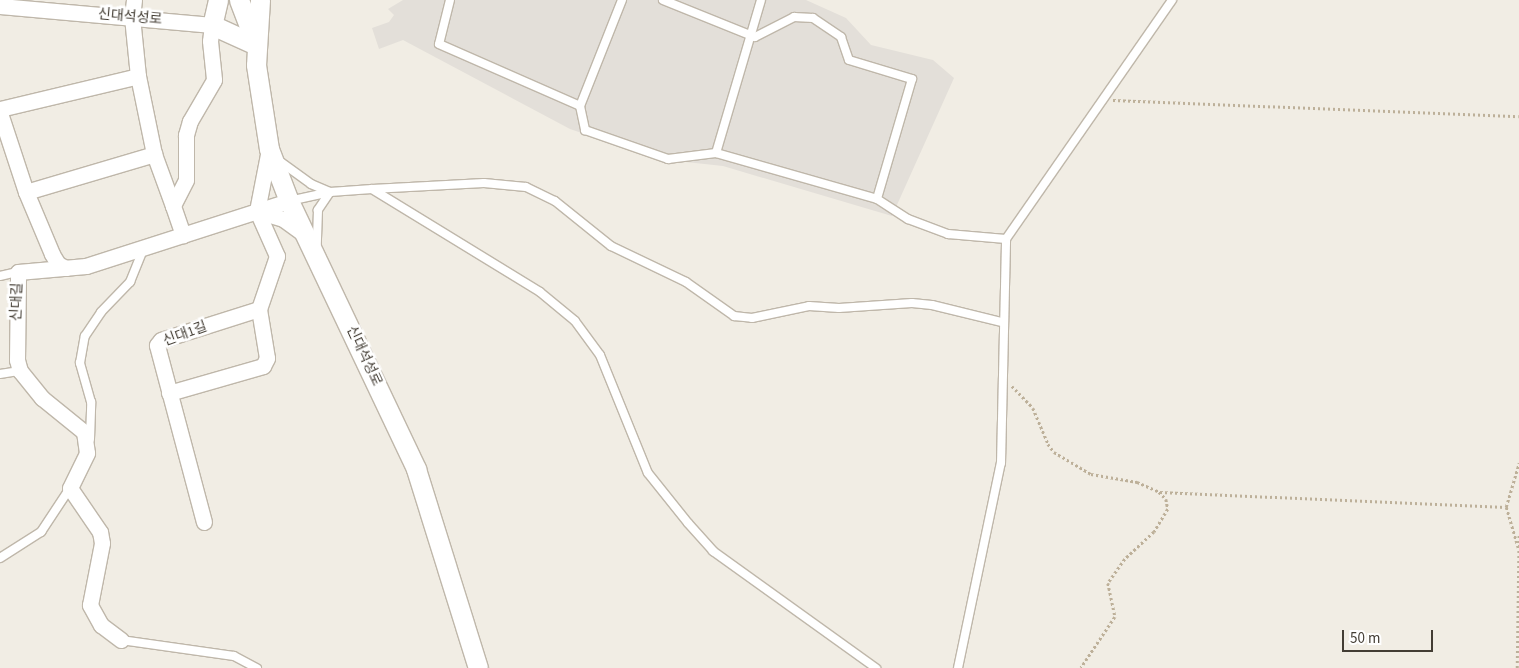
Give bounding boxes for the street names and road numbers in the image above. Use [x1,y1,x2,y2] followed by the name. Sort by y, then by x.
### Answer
[97,6,163,28] street label: 신대석성로
[8,282,26,322] street label: 신대길
[161,318,209,350] street label: 신대1길
[343,323,385,389] street label: 신대석성로

